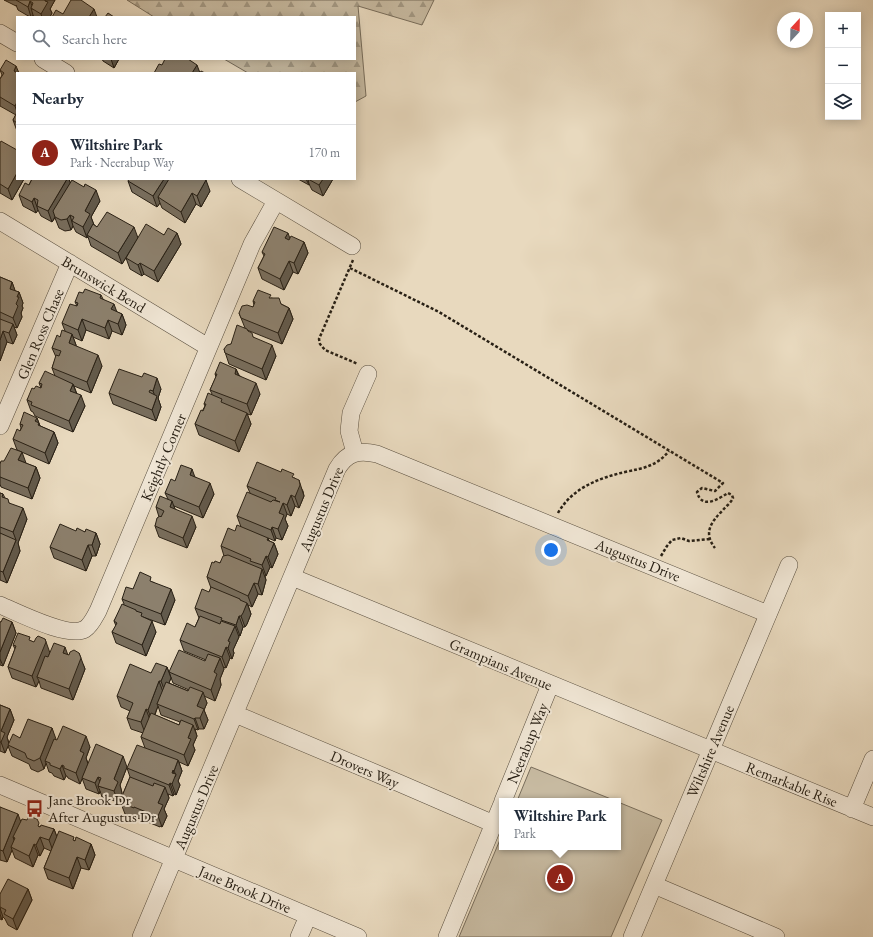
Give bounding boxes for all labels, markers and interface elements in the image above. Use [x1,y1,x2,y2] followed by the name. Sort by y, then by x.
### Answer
[777,12,813,48] north arrow
[825,12,861,120] map controls
[825,12,861,48] button: +
[16,16,356,60] search box
[30,27,52,49] icon: search
[62,29,127,48] text: Search here
[825,48,861,84] button: −
[825,84,861,120] button: layers
[32,87,84,109] text: Nearby
[70,135,163,154] text: Wiltshire Park
[40,144,50,161] text: A
[309,144,340,161] text: 170 m
[70,154,174,171] text: Park · Neerabup Way
[58,251,150,317] street label: Brunswick Bend
[12,285,68,382] street label: Glen Ross Chase
[136,410,190,504] street label: Keightly Corner
[294,464,347,555] street label: Augustus Drive
[592,534,683,586] street label: Augustus Drive
[541,540,561,560] your location
[447,634,555,694] street label: Grampians Avenue
[502,699,552,786] street label: Neerabup Way
[682,702,738,800] street label: Wiltshire Avenue
[328,746,403,792] street label: Drovers Way
[743,757,841,811] street label: Remarkable Rise
[169,762,222,853] street label: Augustus Drive
[46,790,156,826] place label: Jane Brook Dr After Augustus Dr
[25,798,45,818] bus stop icon: Jane Brook Dr After Augustus Dr
[499,798,621,850] popup
[514,806,606,825] text: Wiltshire Park
[514,825,536,842] text: Park
[194,860,294,917] street label: Jane Brook Drive
[547,863,573,893] pin: A

